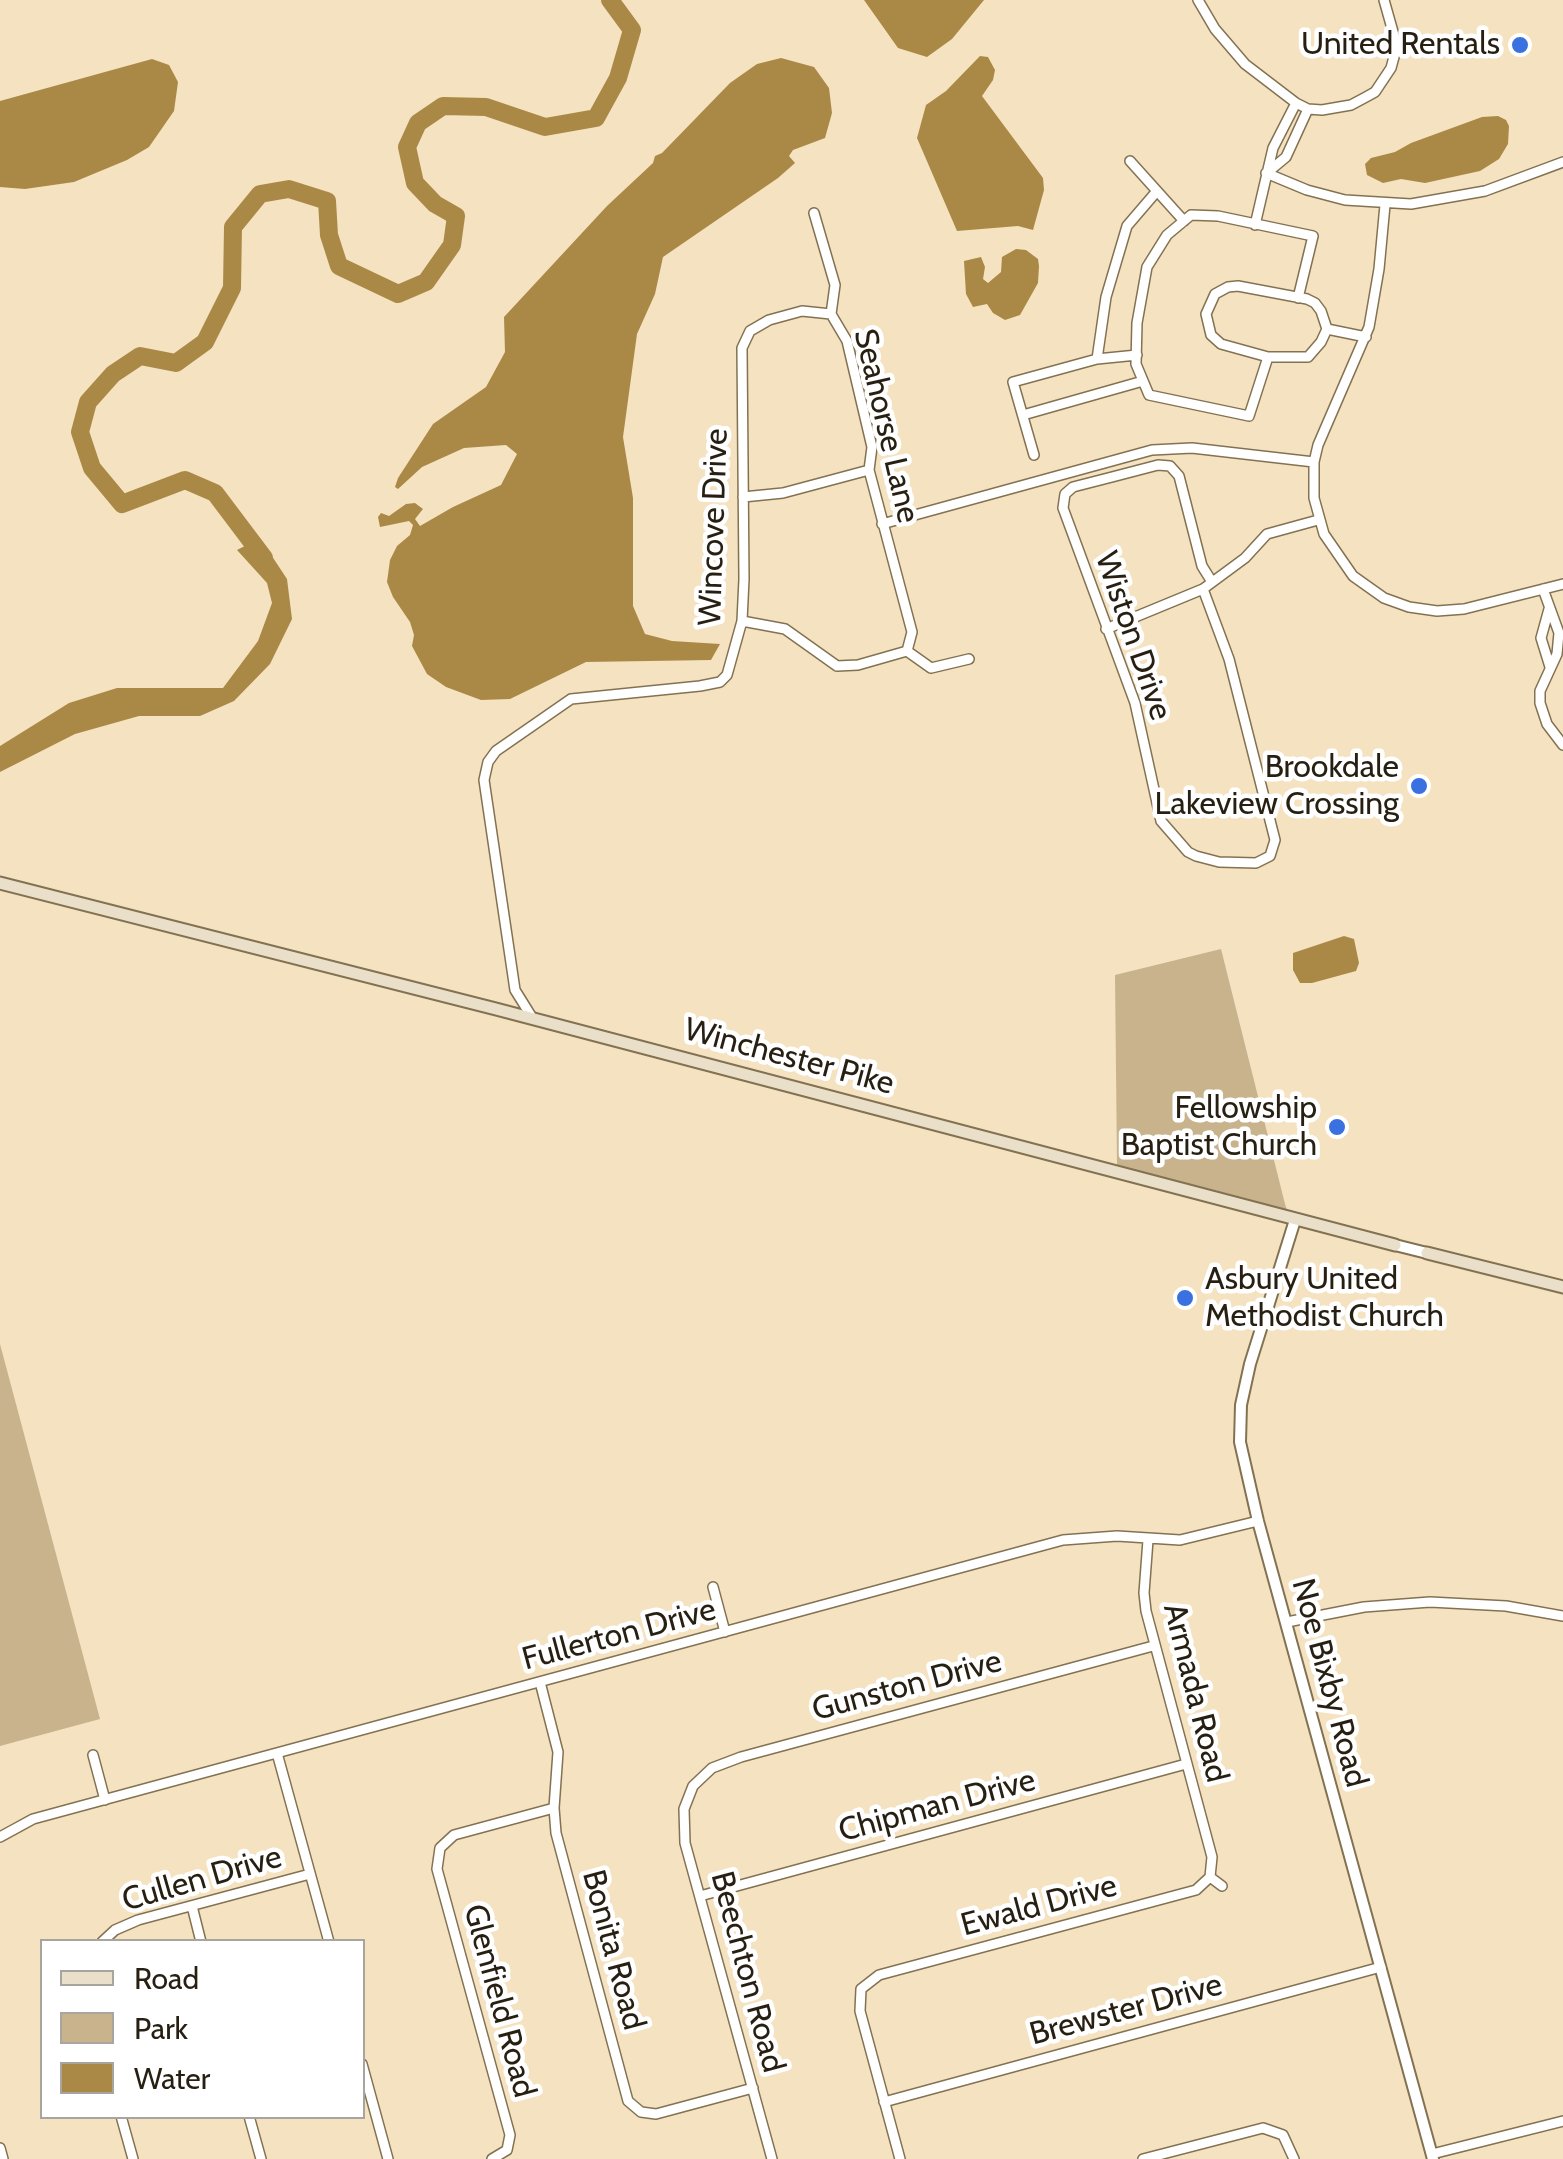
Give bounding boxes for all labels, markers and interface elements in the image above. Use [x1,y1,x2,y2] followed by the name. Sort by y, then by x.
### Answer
[1301,26,1500,64] place label: United Rentals
[1509,34,1531,56] marker: United Rentals
[845,325,927,527] street label: Seahorse Lane
[691,428,737,626] street label: Wincove Drive
[1086,547,1180,725] street label: Wiston Drive
[1155,749,1399,824] place label: Brookdale Lakeview Crossing
[1408,775,1430,797] marker: Brookdale Lakeview Crossing
[680,1011,898,1103] street label: Winchester Pike
[1121,1090,1317,1165] place label: Fellowship Baptist Church
[1326,1116,1348,1138] marker: Fellowship Baptist Church
[1205,1261,1444,1336] place label: Asbury United Methodist Church
[1174,1287,1196,1309] marker: Asbury United Methodist Church
[1283,1575,1375,1791] street label: Noe Bixby Road
[518,1591,720,1679] street label: Fullerton Drive
[1154,1600,1236,1786] street label: Armada Road
[808,1642,1006,1730] street label: Gunston Drive
[834,1761,1040,1851] street label: Chipman Drive
[118,1838,286,1920] street label: Cullen Drive
[573,1866,653,2034] street label: Bonita Road
[702,1867,792,2077] street label: Beechton Road
[957,1867,1121,1945] street label: Ewald Drive
[455,1900,543,2102] street label: Glenfield Road
[40,1939,365,2119] legend
[134,1960,199,1997] text: Road
[1026,1966,1226,2054] street label: Brewster Drive
[134,2010,188,2047] text: Park
[134,2060,210,2097] text: Water

